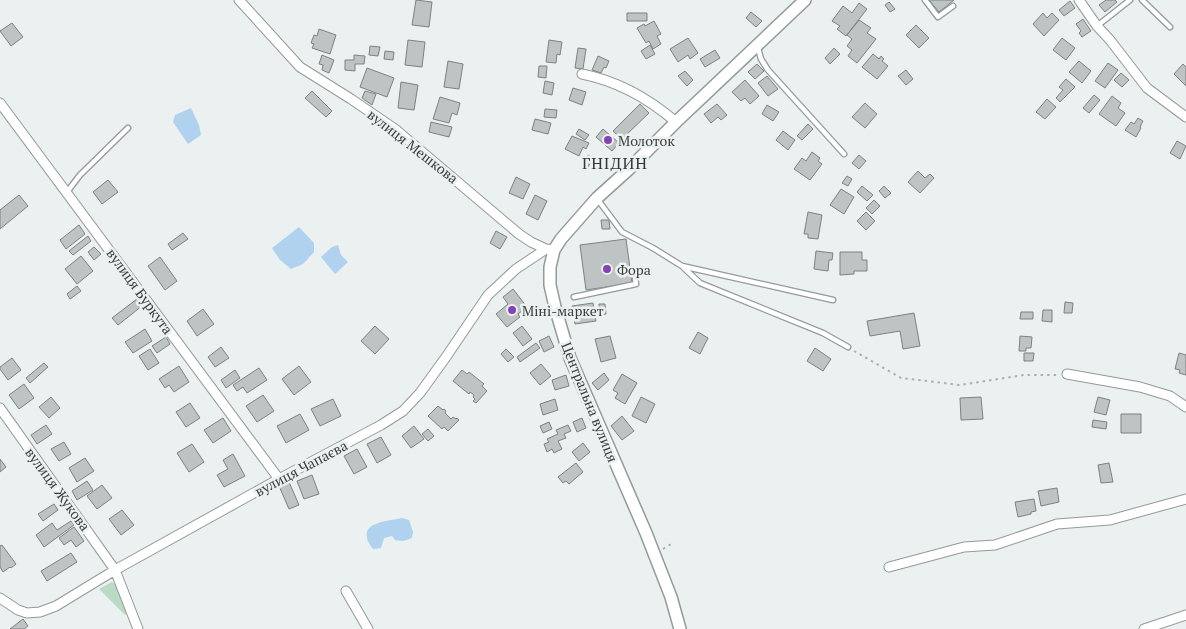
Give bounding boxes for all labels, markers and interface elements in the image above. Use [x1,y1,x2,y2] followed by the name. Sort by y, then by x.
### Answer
[364,105,462,187] street label: вулиця Мешкова
[618,131,675,150] place label: Молоток
[602,134,614,146] marker: Молоток
[582,152,648,174] district label: ГНІДИН
[102,244,178,338] street label: вулиця Буркута
[617,260,651,279] place label: Фора
[601,263,613,275] marker: Фора
[522,301,604,320] place label: Міні-маркет
[506,304,518,316] marker: Міні-маркет
[557,339,623,465] street label: Центральна вулиця
[251,436,351,500] street label: вулиця Чапаєва
[21,443,95,535] street label: вулиця Жукова

